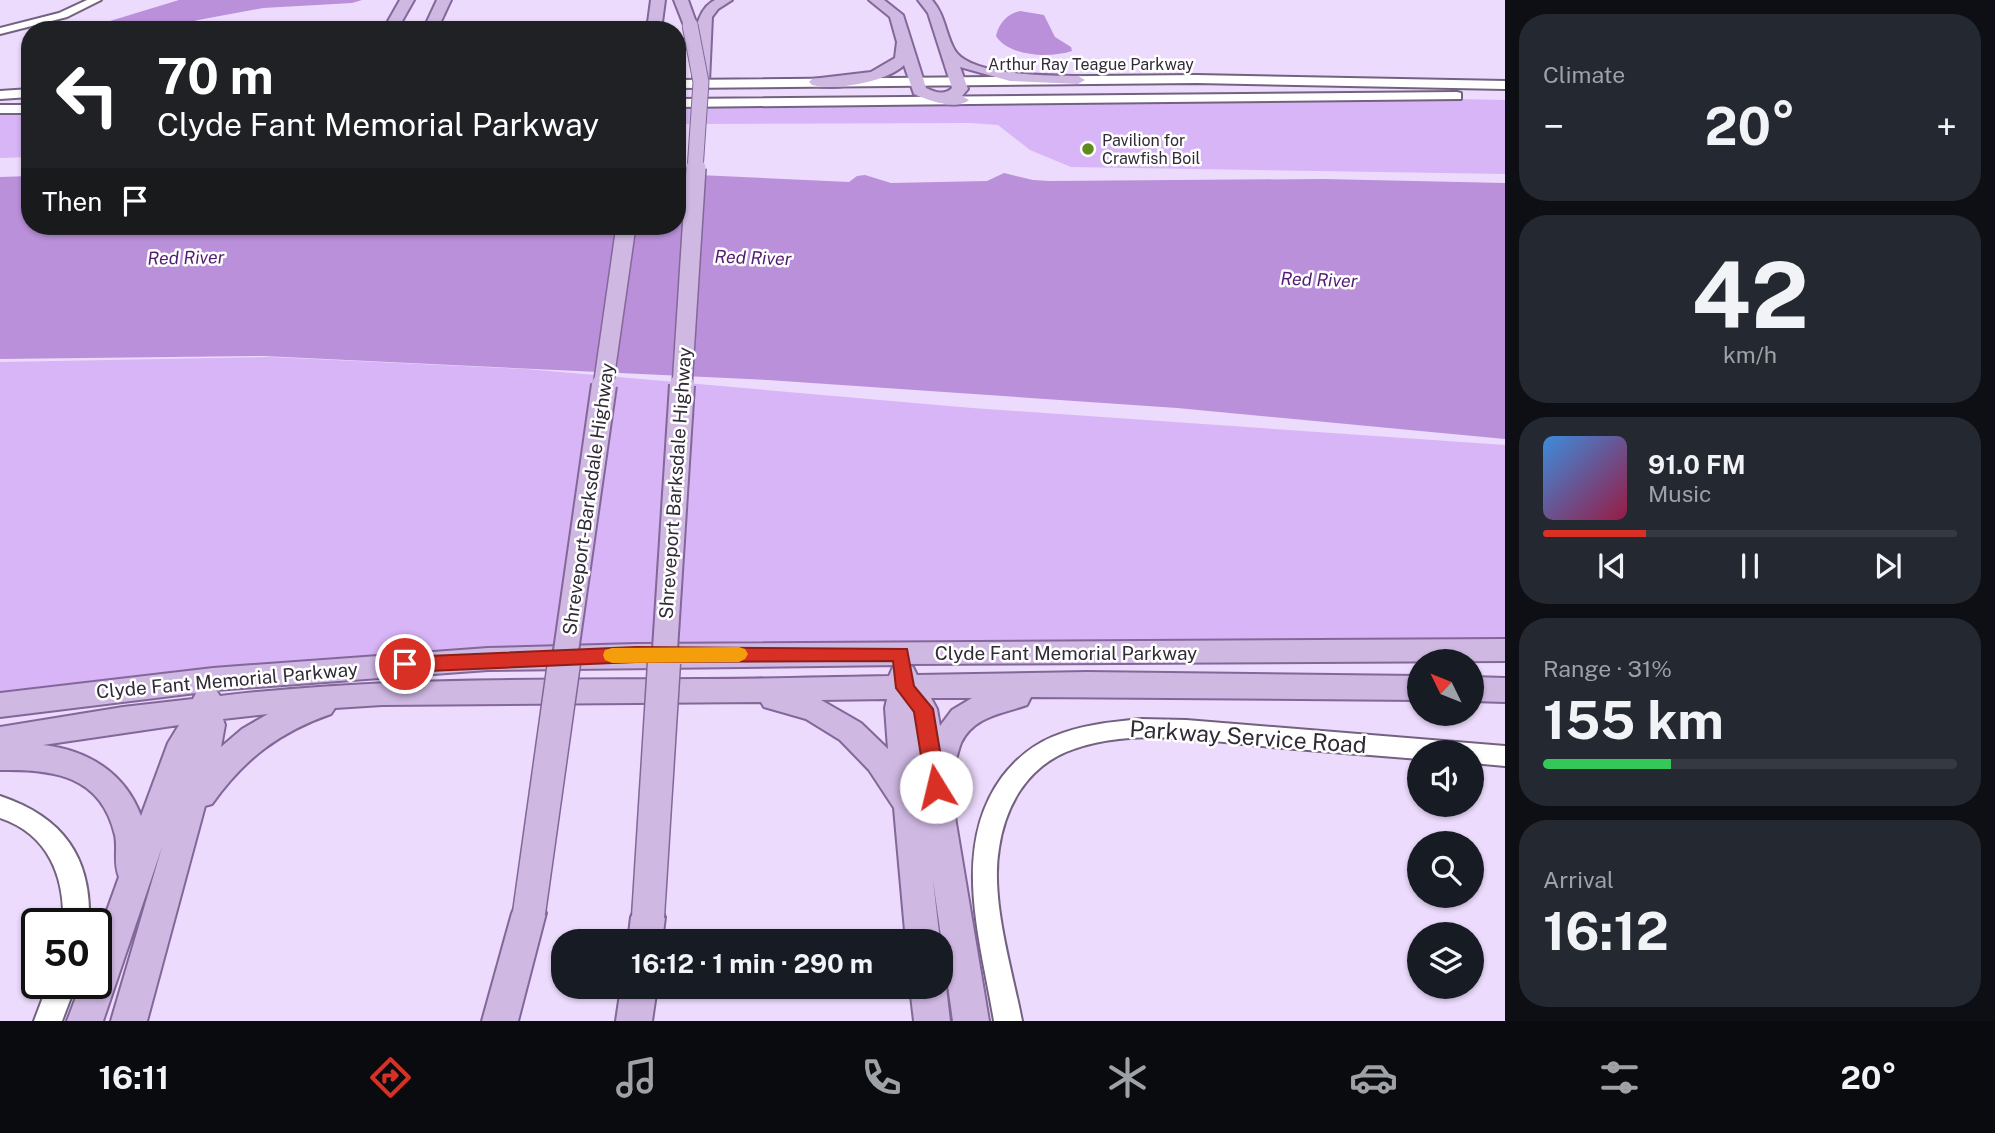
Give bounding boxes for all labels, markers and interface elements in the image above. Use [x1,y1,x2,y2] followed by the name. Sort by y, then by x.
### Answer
[157,47,274,105] text: 70 m
[42,49,133,140] icon: left
[988,55,1194,74] street label: Arthur Ray Teague Parkway
[1543,61,1625,88] text: Climate
[1704,96,1796,157] text: 20°
[1543,104,1564,149] text: −
[1936,104,1957,149] text: +
[157,106,599,143] text: Clyde Fant Memorial Parkway
[1102,131,1200,168] place label: Pavilion for Crawfish Boil
[1080,141,1096,157] marker: Pavilion for Crawfish Boil
[116,182,154,220] icon: arrive
[42,186,102,217] text: Then
[1691,242,1809,348] text: 42
[147,246,225,269] water label: Red River
[714,246,792,269] water label: Red River
[1280,268,1358,291] water label: Red River
[1723,341,1777,368] text: km/h
[655,346,695,620] street label: Shreveport Barksdale Highway
[558,361,618,637] street label: Shreveport-Barksdale Highway
[1648,449,1746,480] text: 91.0 FM
[1648,480,1712,507] text: Music
[1593,547,1631,585] icon: previous
[1731,547,1769,585] icon: pause
[1869,547,1907,585] icon: next
[375,634,435,694] pin
[935,642,1197,664] street label: Clyde Fant Memorial Parkway
[386,645,424,683] icon: arrive
[1407,649,1484,726] north arrow
[1407,649,1484,999] map controls
[1543,655,1672,682] text: Range · 31%
[95,658,359,702] street label: Clyde Fant Memorial Parkway
[1543,690,1724,751] text: 155 km
[1129,715,1367,758] street label: Parkway Service Road
[1407,740,1484,817] button: sound
[899,750,973,824] position arrow
[1407,831,1484,908] button: search
[1543,866,1614,893] text: Arrival
[1543,901,1669,962] text: 16:12
[21,908,112,999] speed limit sign: 50
[1407,922,1484,999] button: layers
[631,948,873,979] text: 16:12 · 1 min · 290 m
[366,1053,415,1102] icon: directions
[612,1053,661,1102] icon: music
[857,1053,906,1102] icon: phone
[1103,1053,1152,1102] icon: climate
[1349,1053,1398,1102] icon: car
[1595,1053,1644,1102] icon: filters
[98,1059,169,1096] text: 16:11
[1840,1059,1897,1096] text: 20°

